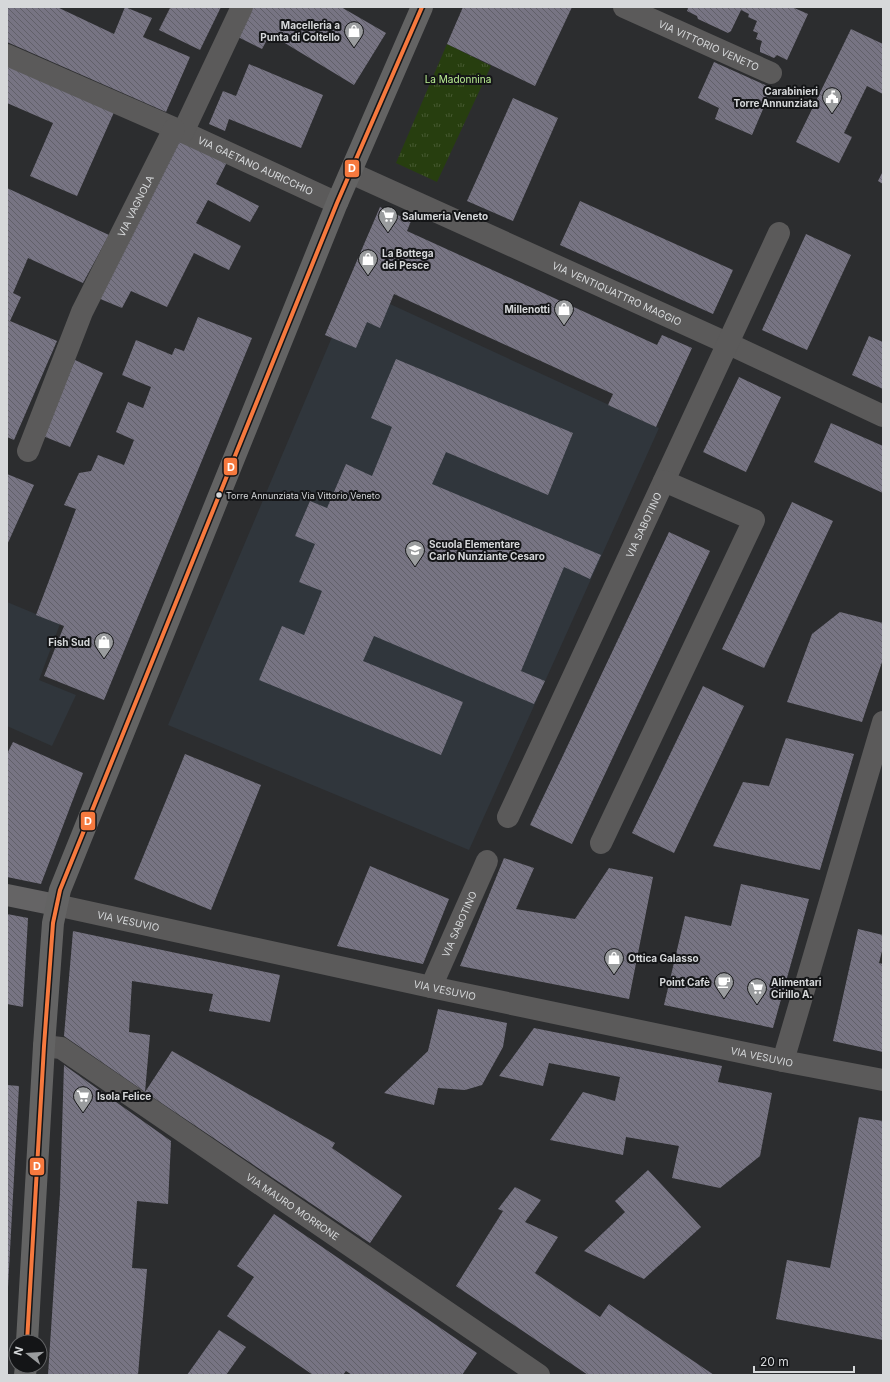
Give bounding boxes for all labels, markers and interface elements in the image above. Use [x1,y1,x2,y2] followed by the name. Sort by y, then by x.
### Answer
[657,17,761,73] street label: VIA VITTORIO VENETO
[260,19,340,43] place label: Macelleria a Punta di Coltello
[343,20,365,48] shop icon: Macelleria a Punta di Coltello
[425,73,491,85] park label: La Madonnina
[734,85,818,109] place label: Carabinieri Torre Annunziata
[821,86,843,114] public building icon: Carabinieri Torre Annunziata
[196,134,315,197] street label: VIA GAETANO AURICCHIO
[344,159,360,178] line badge: D
[348,161,356,175] text: D
[115,173,156,239] street label: VIA VAGNOLA
[377,205,399,233] supermarket icon: Salumeria Veneto
[402,210,488,222] place label: Salumeria Veneto
[382,247,434,271] place label: La Bottega del Pesce
[357,248,379,276] shop icon: La Bottega del Pesce
[551,259,684,328] street label: VIA VENTIQUATTRO MAGGIO
[553,298,575,326] shop icon: Millenotti
[505,303,550,315] place label: Millenotti
[223,457,238,476] line badge: D
[227,460,235,474] text: D
[214,490,224,500] marker: Torre Annunziata Via Vittorio Veneto
[226,490,380,501] place label: Torre Annunziata Via Vittorio Veneto
[623,490,664,560] street label: VIA SABOTINO
[429,538,545,562] place label: Scuola Elementare Carlo Nunziante Cesaro
[404,539,426,567] school or university icon: Scuola Elementare Carlo Nunziante Cesaro
[93,631,115,659] shop icon: Fish Sud
[48,636,90,648] place label: Fish Sud
[80,811,96,831] line badge: D
[84,814,92,828] text: D
[439,889,479,959] street label: VIA SABOTINO
[96,908,161,934] street label: VIA VESUVIO
[603,947,625,975] shop icon: Ottica Galasso
[628,952,699,964] place label: Ottica Galasso
[713,971,735,999] cafe icon: Point Cafè
[660,976,710,988] place label: Point Cafè
[771,976,822,1000] place label: Alimentari Cirillo A.
[413,977,477,1002] street label: VIA VESUVIO
[746,977,768,1005] supermarket icon: Alimentari Cirillo A.
[730,1044,794,1069] street label: VIA VESUVIO
[72,1085,94,1113] supermarket icon: Isola Felice
[97,1090,151,1102] place label: Isola Felice
[29,1157,45,1176] line badge: D
[33,1159,41,1173] text: D
[244,1171,342,1243] street label: VIA MAURO MORRONE
[8,1334,48,1374] north arrow
[11,1345,26,1357] text: N
[754,1348,854,1374] scale bar
[760,1354,789,1369] text: 20 m

